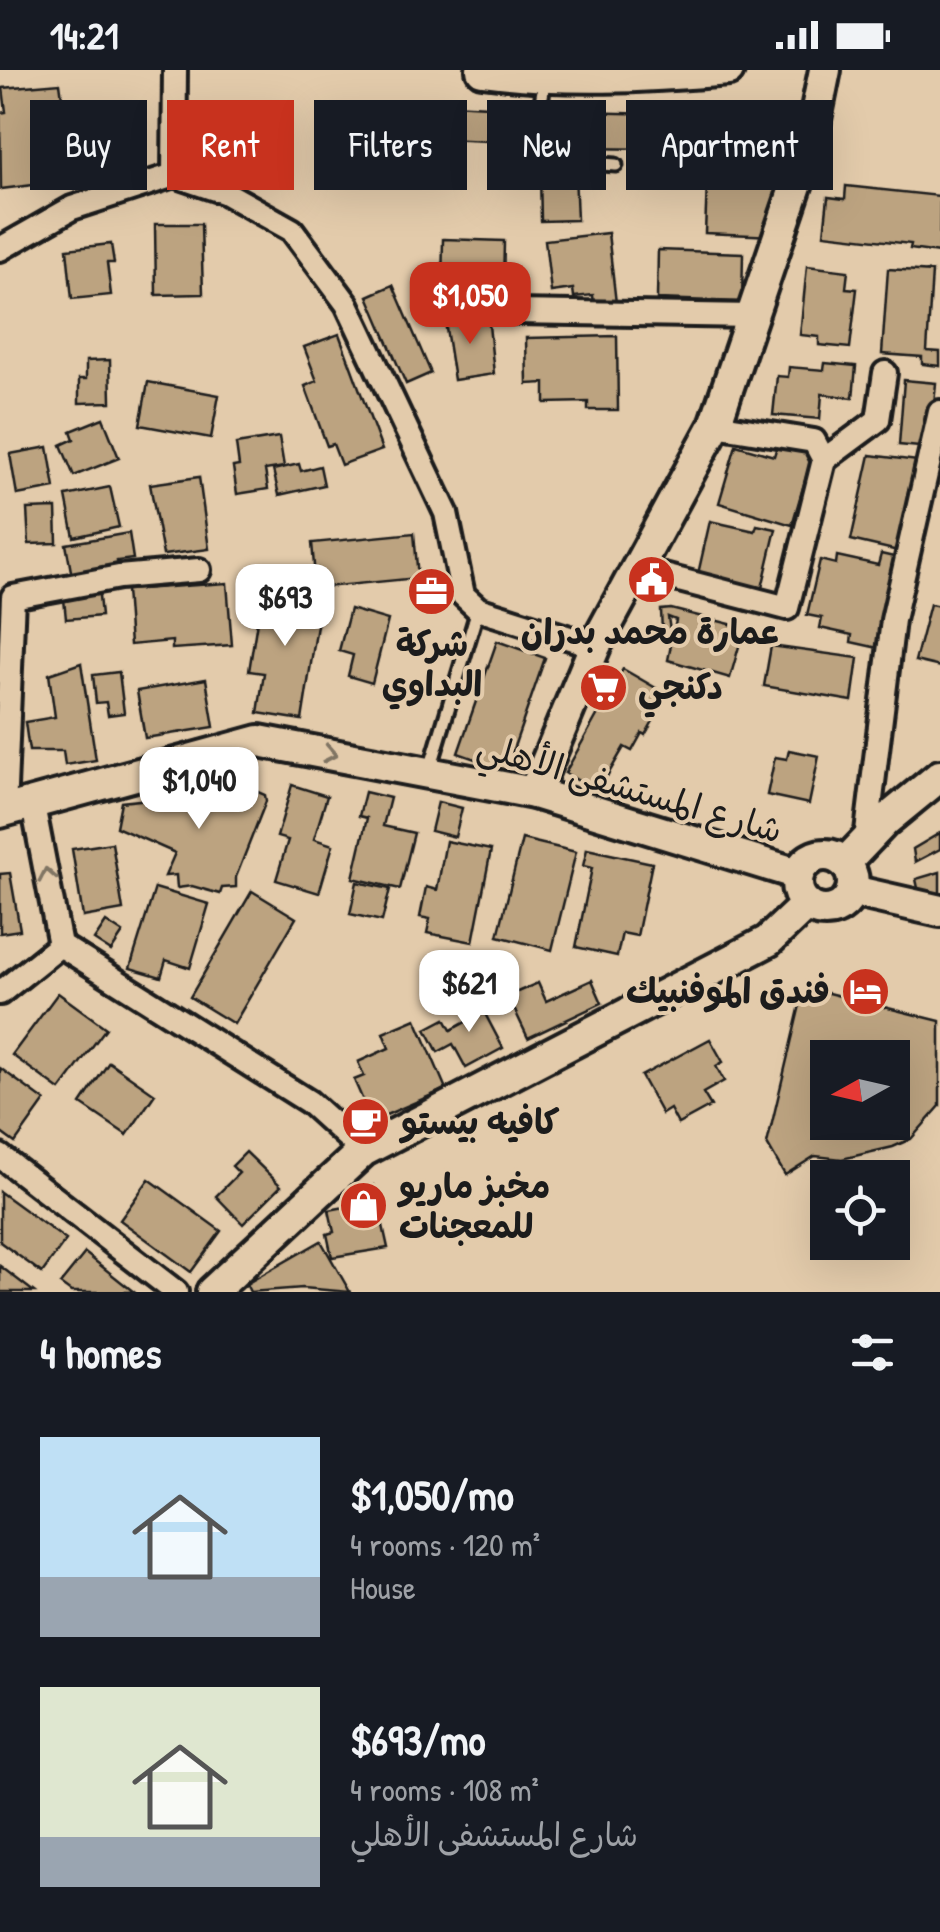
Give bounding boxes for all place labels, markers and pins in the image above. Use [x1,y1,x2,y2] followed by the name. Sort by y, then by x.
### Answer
[389,262,551,347] pin: $1,050
[625,554,677,606] public building icon: عمارة محمد بدران
[226,564,344,649] pin: $693
[406,566,458,618] office icon: شركة البداوي
[521,608,781,655] place label: عمارة محمد بدران
[382,620,482,710] place label: شركة البداوي
[577,661,629,713] supermarket icon: دكنجي
[638,663,723,718] place label: دكنجي
[118,747,280,832] pin: $1,040
[410,950,528,1035] pin: $621
[839,965,891,1017] hotel icon: فندق الموفنبيك
[626,967,830,1014] place label: فندق الموفنبيك
[340,1096,392,1148] cafe icon: كافيه بيستو
[398,1098,560,1145] place label: كافيه بيستو
[396,1162,550,1249] place label: مخبز ماريو للمعجنات
[338,1180,390,1232] shop icon: مخبز ماريو للمعجنات

